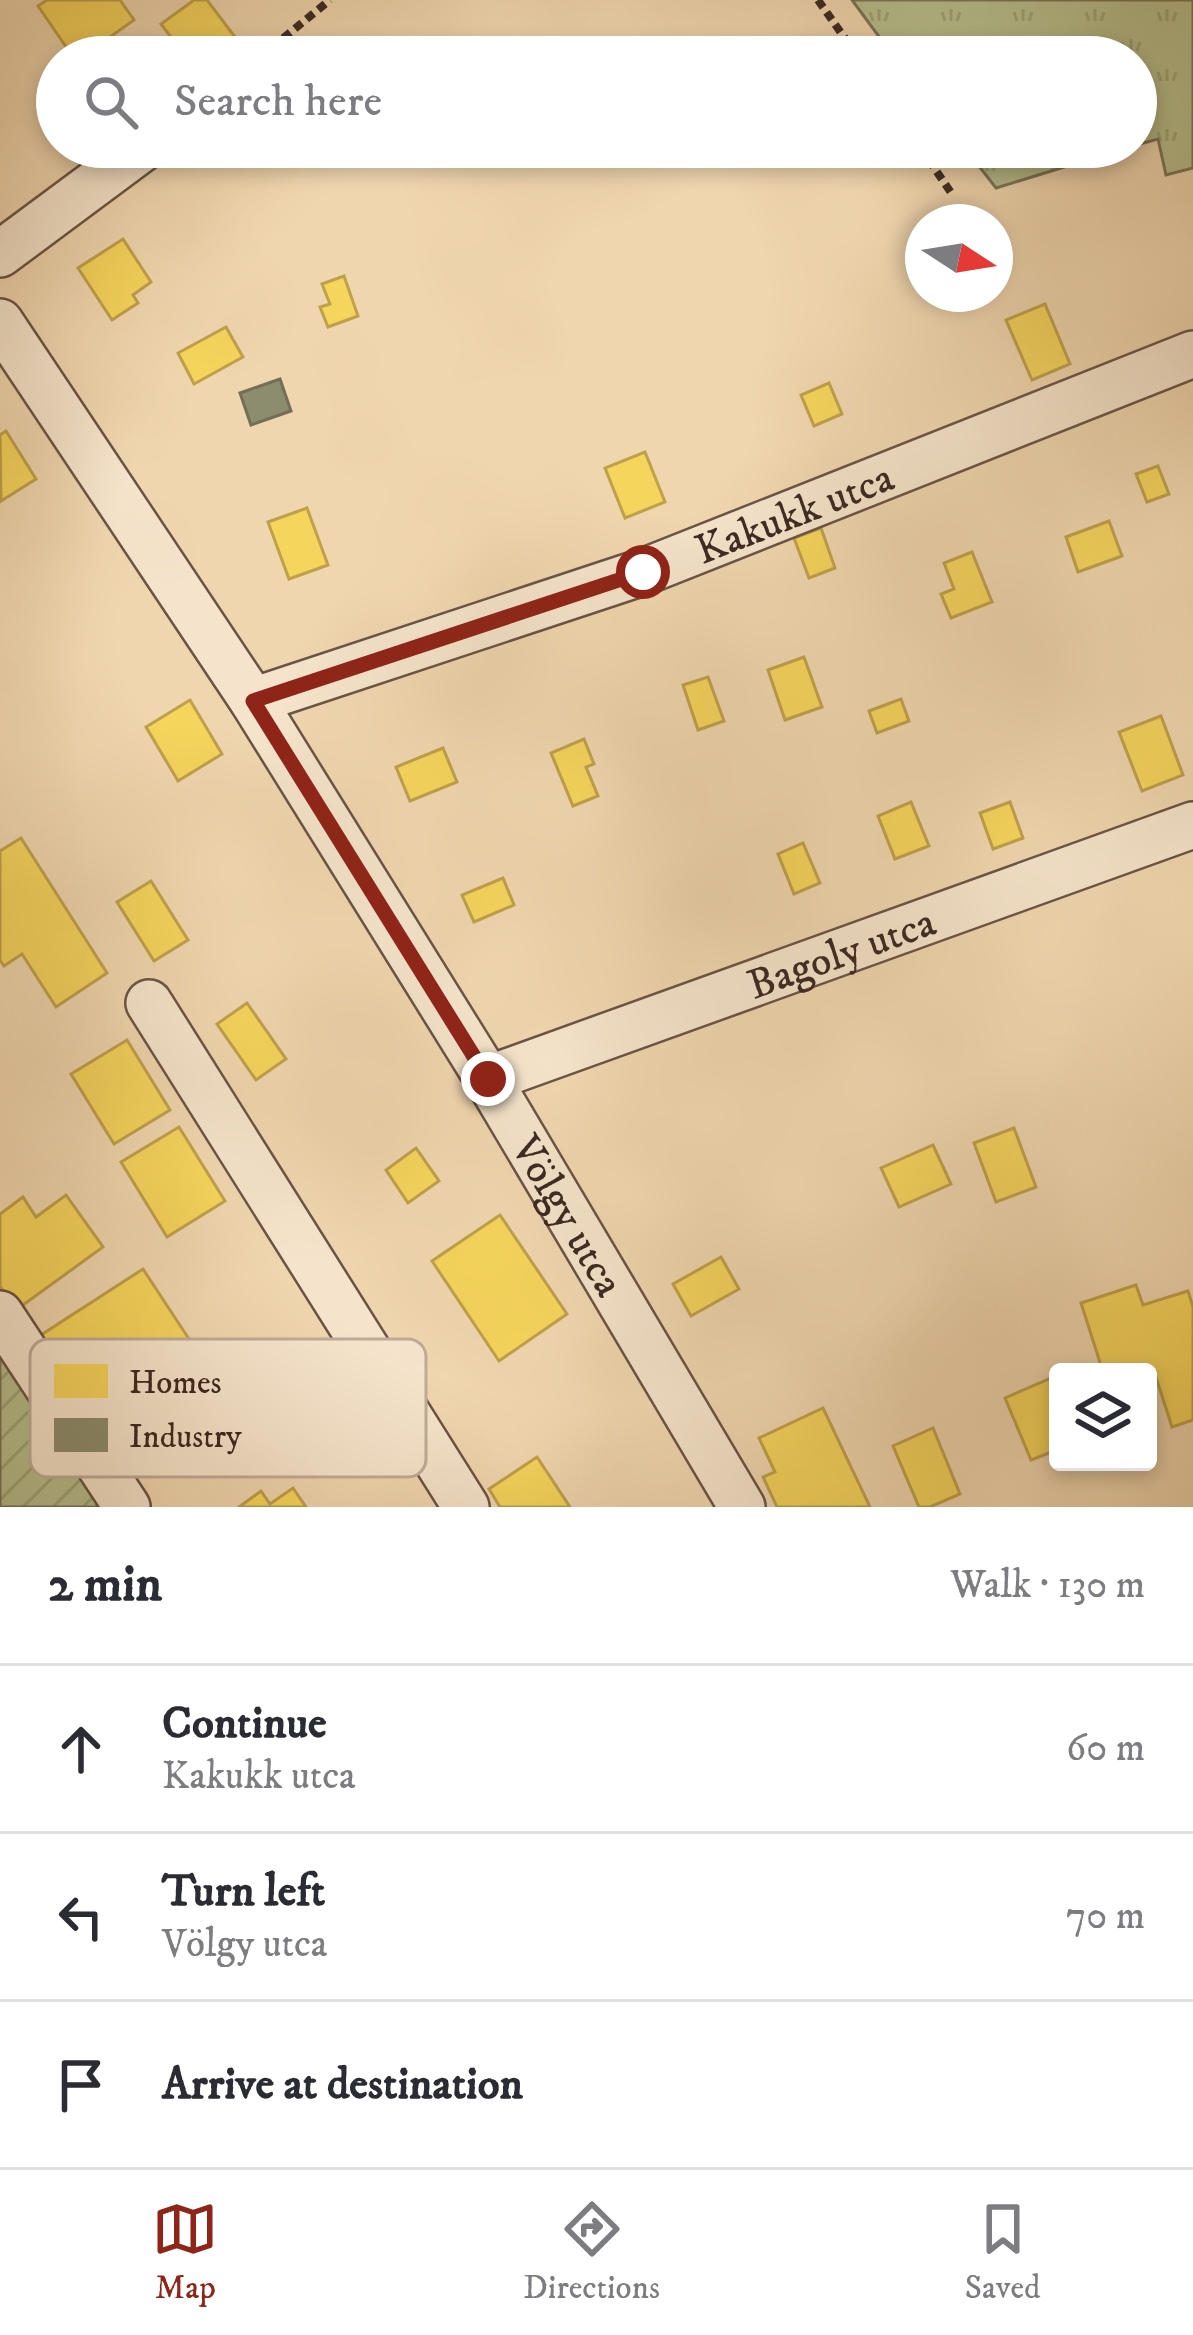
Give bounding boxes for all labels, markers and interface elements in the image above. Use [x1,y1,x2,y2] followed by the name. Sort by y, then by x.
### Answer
[36,36,1157,168] search box
[78,69,144,135] icon: search
[174,74,382,130] text: Search here
[905,204,1013,312] north arrow
[688,452,902,578] street label: Kakukk utca
[616,545,670,599] route start
[741,897,943,1012] street label: Bagoly utca
[461,1052,515,1106] route end
[498,1126,634,1307] street label: Völgy utca
[30,1339,426,1477] legend
[129,1363,222,1404] text: Homes
[1049,1363,1157,1471] map controls
[1049,1363,1157,1471] button: layers
[129,1417,242,1458] text: Industry
[48,1553,162,1617] text: 2 min
[950,1561,1145,1610] text: Walk · 130 m
[162,1696,327,1752] text: Continue
[48,1716,114,1782] icon: ahead
[1066,1724,1145,1773] text: 60 m
[162,1752,356,1801] text: Kakukk utca
[162,1864,325,1920] text: Turn left
[48,1884,114,1950] icon: left
[1066,1892,1145,1941] text: 70 m
[162,1920,327,1969] text: Völgy utca
[48,2052,114,2118] icon: arrive
[162,2057,523,2113] text: Arrive at destination
[152,2196,218,2309] tab: Map
[523,2196,660,2309] tab: Directions
[965,2196,1041,2309] tab: Saved

